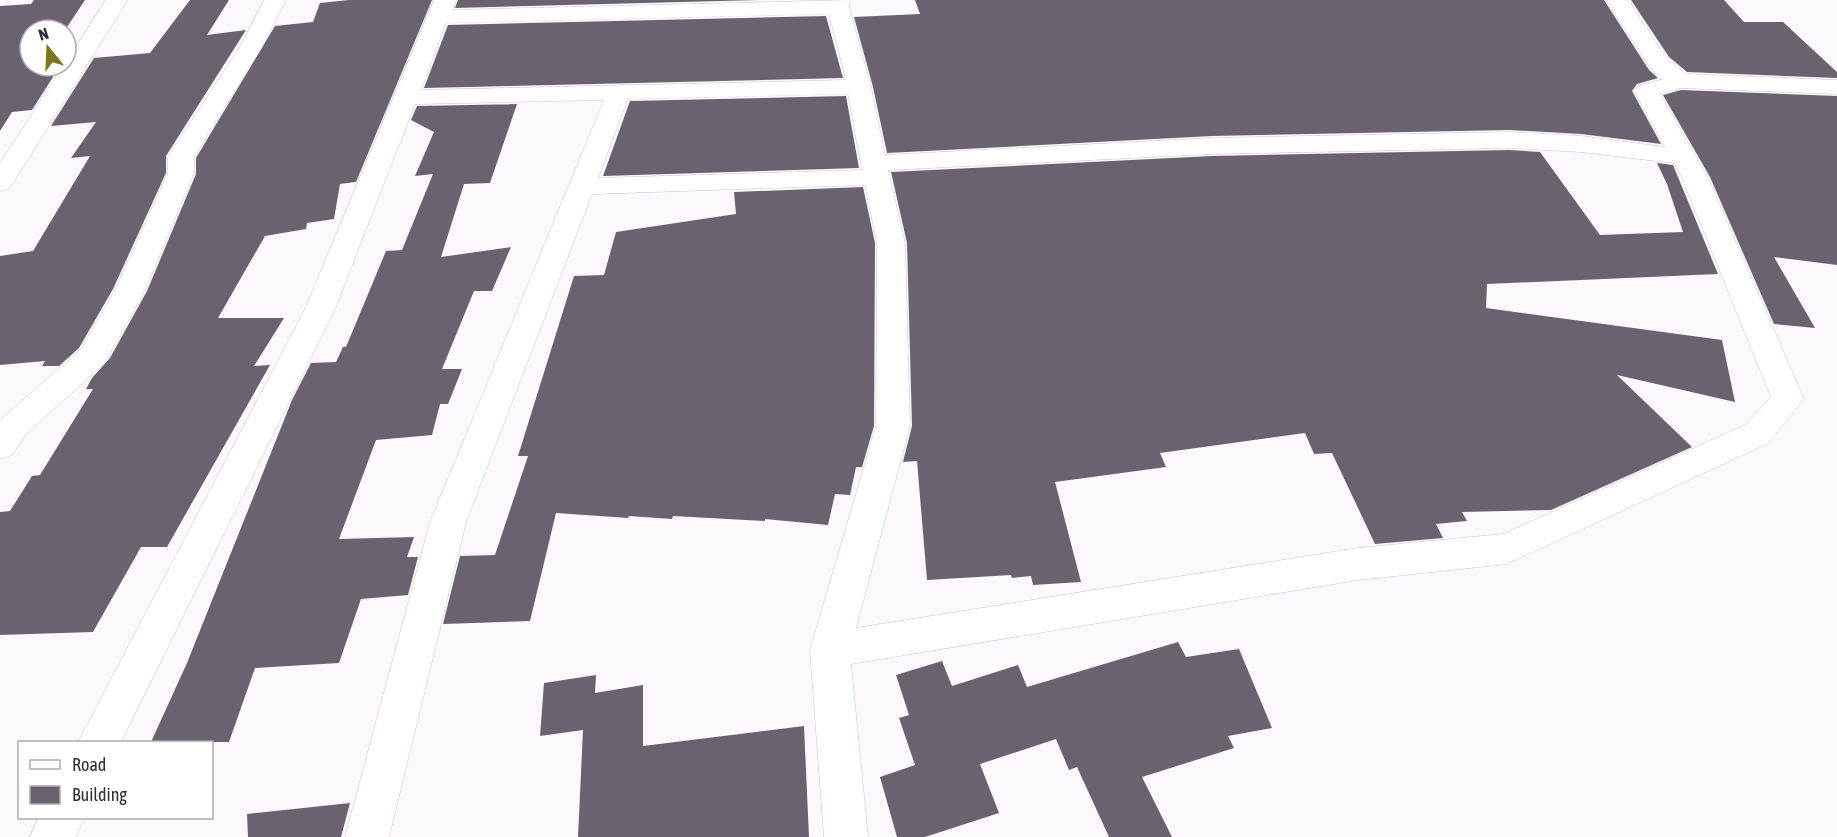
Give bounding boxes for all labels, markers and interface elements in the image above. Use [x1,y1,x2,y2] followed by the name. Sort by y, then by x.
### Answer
[18,18,78,78] north arrow
[36,24,51,44] text: N
[18,741,213,819] legend
[72,754,106,775] text: Road
[72,784,127,805] text: Building

